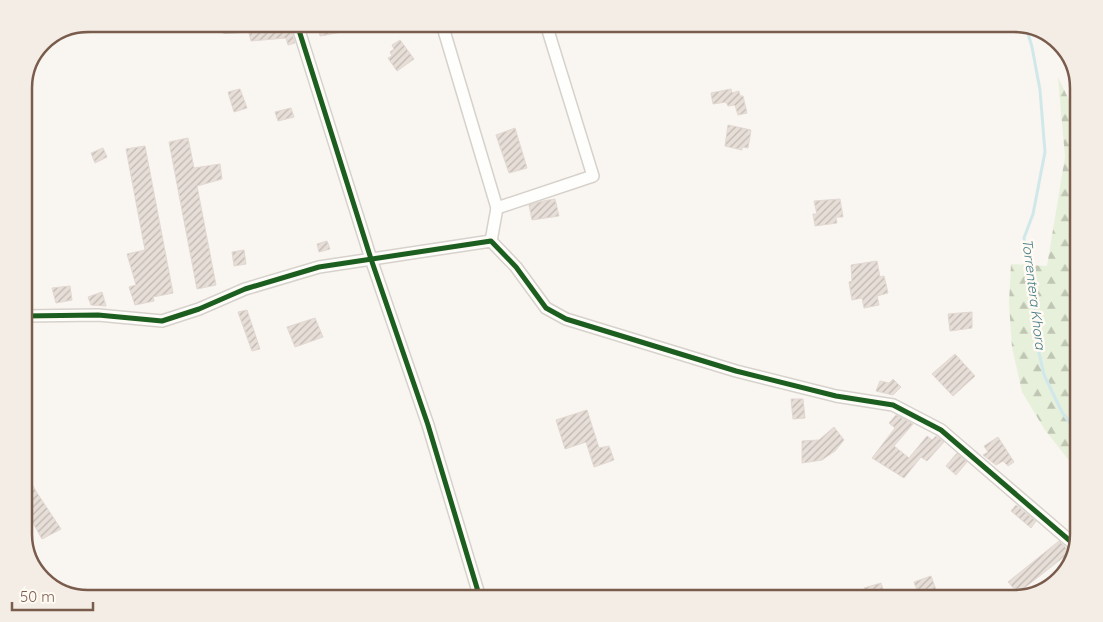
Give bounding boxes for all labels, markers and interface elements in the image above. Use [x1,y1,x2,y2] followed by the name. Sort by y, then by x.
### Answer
[1018,238,1050,352] water label: Torrentera Khora
[12,580,94,612] scale bar
[20,587,55,606] text: 50 m

